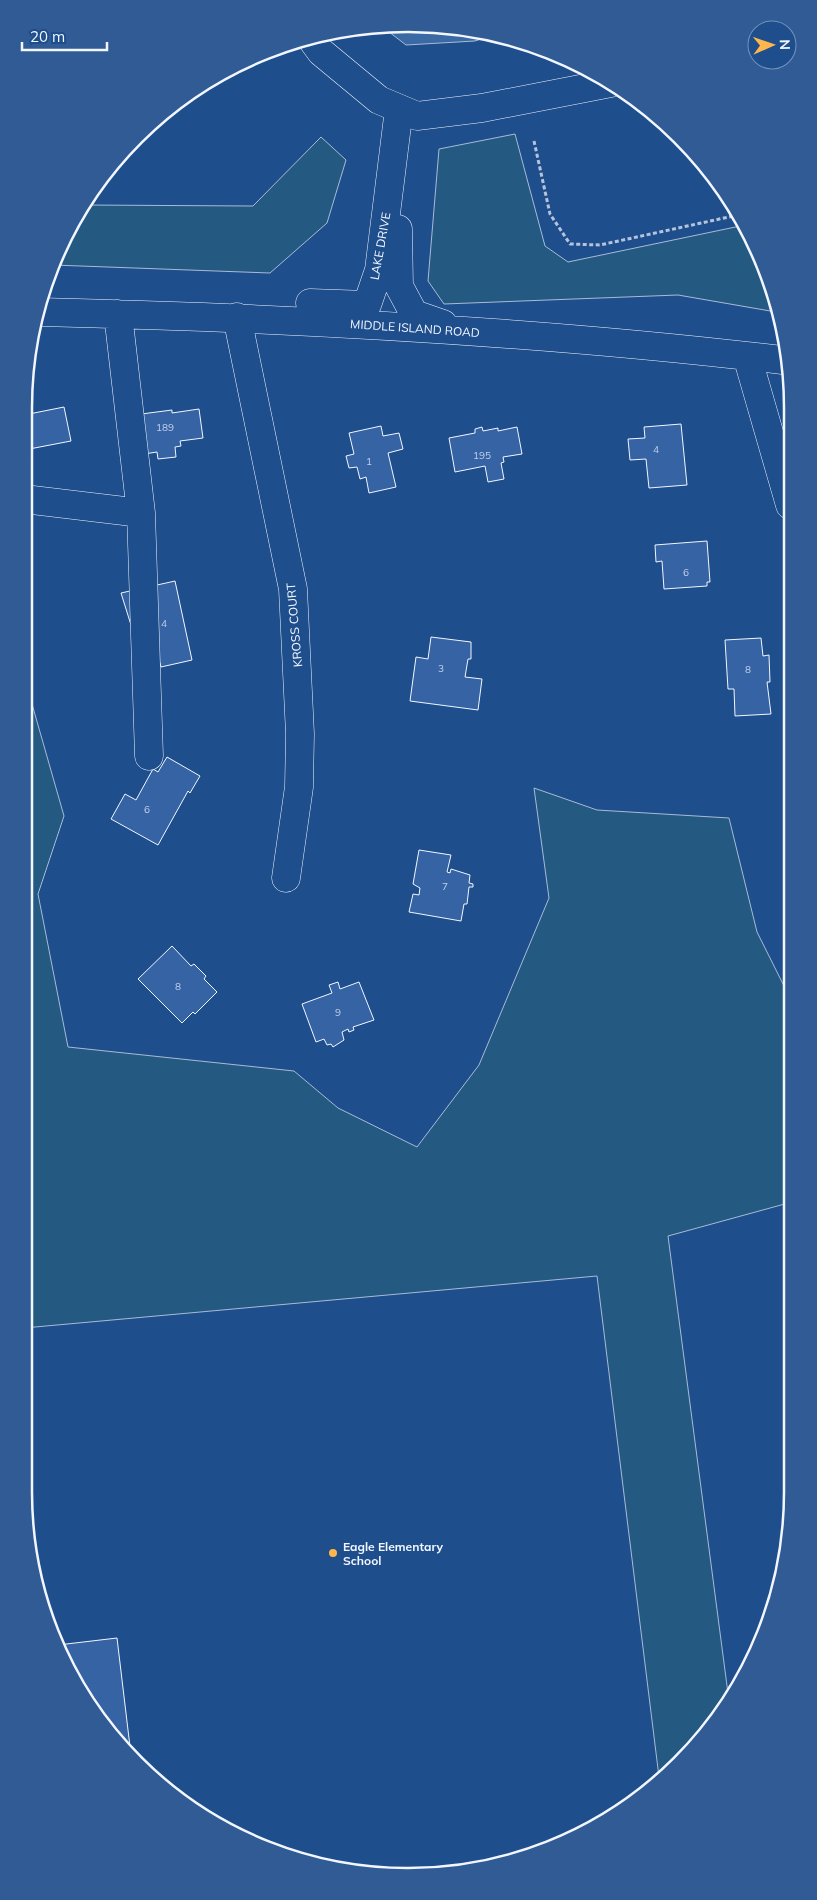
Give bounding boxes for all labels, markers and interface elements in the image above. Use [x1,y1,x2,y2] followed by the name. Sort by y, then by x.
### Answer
[22,20,108,52] scale bar
[747,20,797,70] north arrow
[30,27,65,46] text: 20 m
[776,39,794,50] text: N
[367,211,393,281] street label: LAKE DRIVE
[350,316,480,340] street label: MIDDLE ISLAND ROAD
[156,421,174,434] house number: 189
[653,443,659,456] house number: 4
[473,449,491,462] house number: 195
[366,455,372,468] house number: 1
[683,566,689,579] house number: 6
[283,582,305,668] street label: KROSS COURT
[161,617,167,630] house number: 4
[438,662,444,675] house number: 3
[745,663,751,676] house number: 8
[144,803,150,816] house number: 6
[442,880,448,893] house number: 7
[175,980,181,993] house number: 8
[335,1006,341,1019] house number: 9
[343,1539,443,1568] place label: Eagle Elementary School
[327,1547,339,1559] marker: Eagle Elementary School

